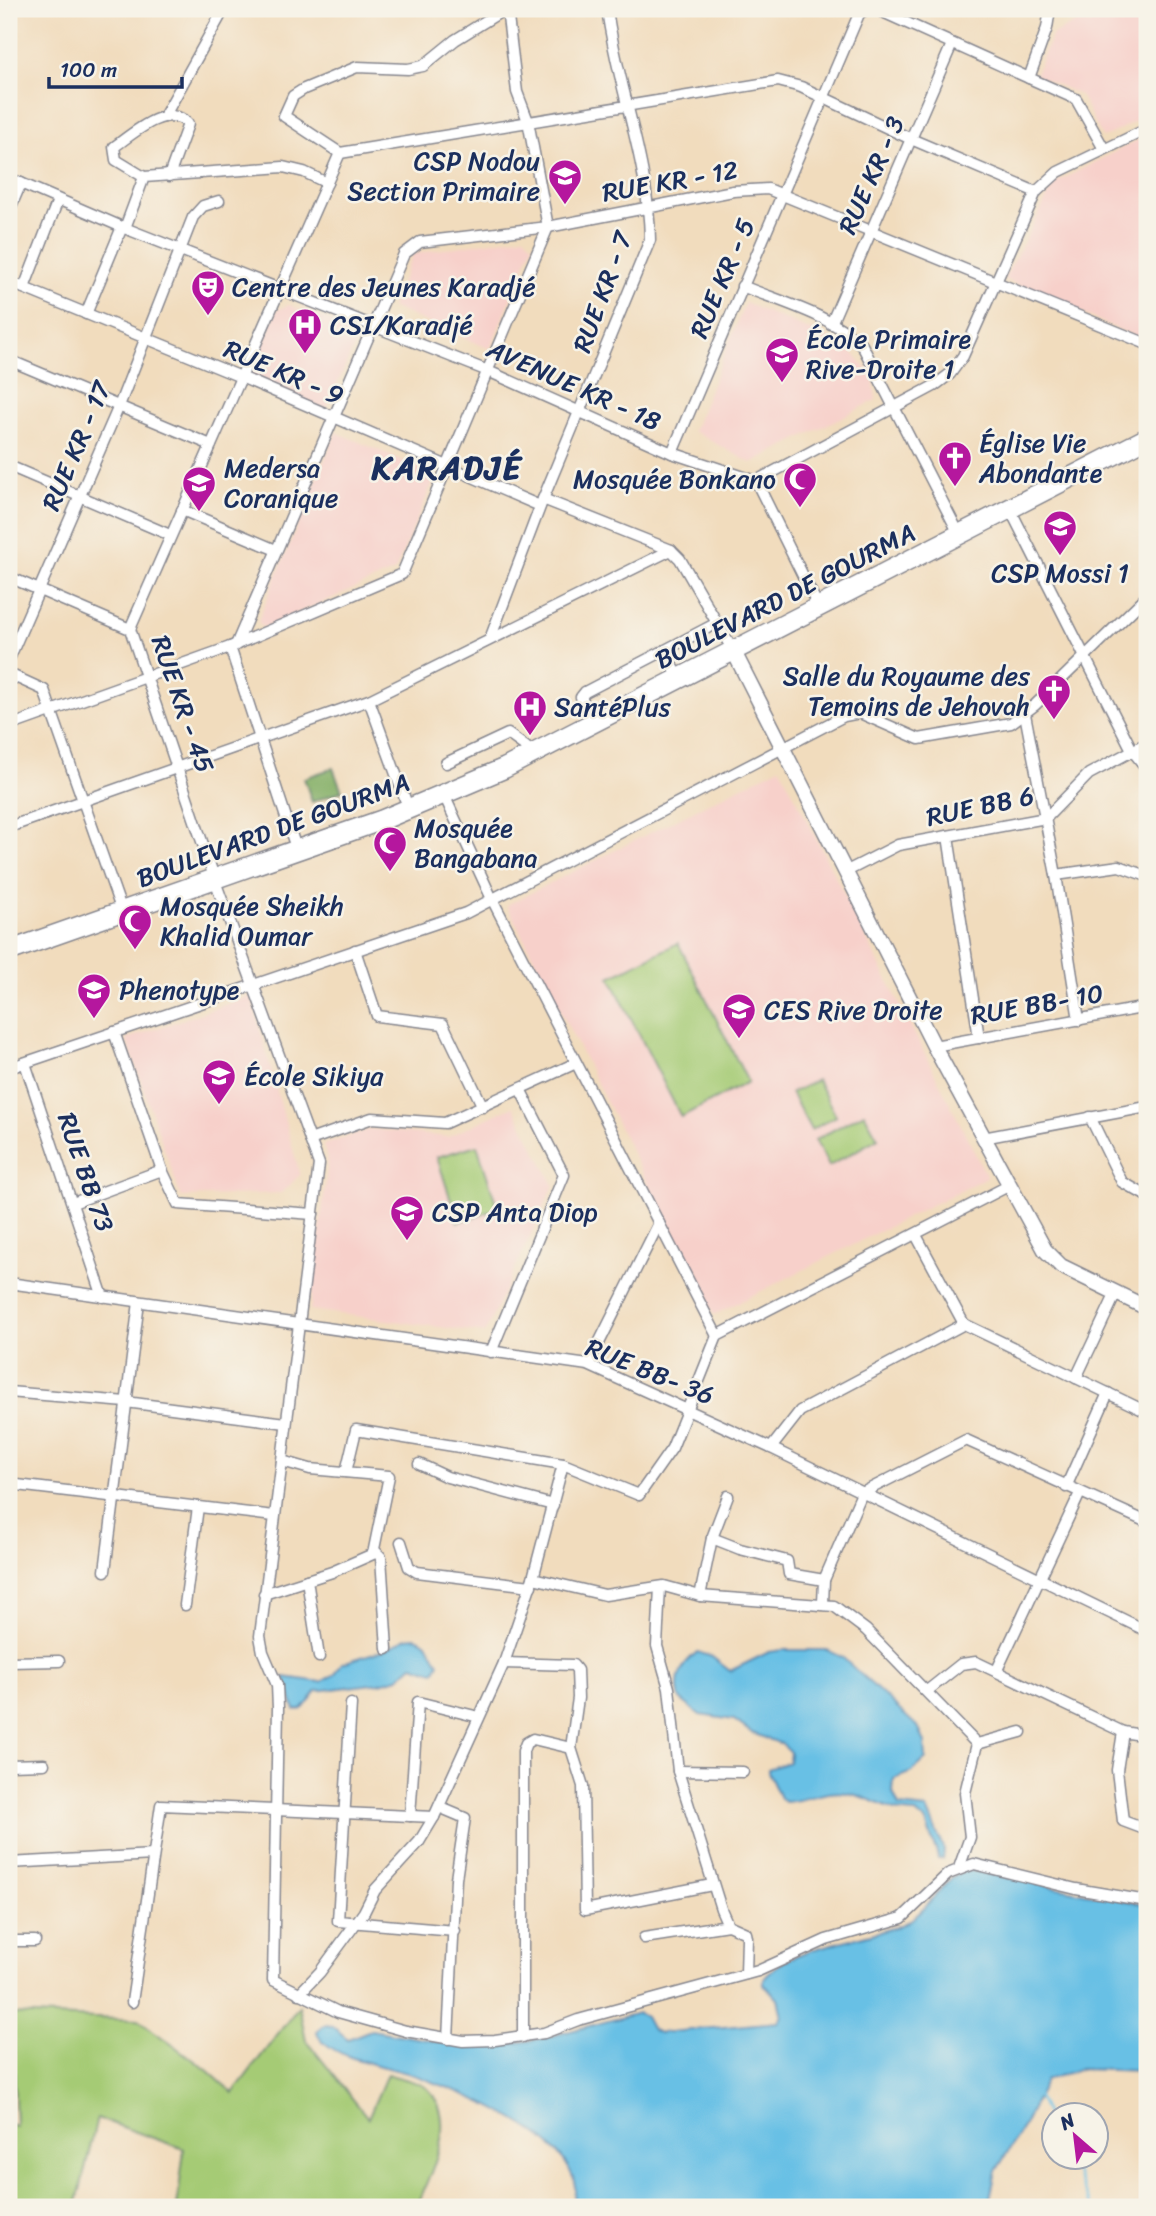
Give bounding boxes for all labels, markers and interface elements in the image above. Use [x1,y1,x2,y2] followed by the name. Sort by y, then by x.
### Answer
[49,46,182,90] scale bar
[60,51,117,89] text: 100 m
[824,108,918,242] street label: RUE KR - 3
[347,138,540,214] place label: CSP Nodou Section Primaire
[598,146,742,216] street label: RUE KR - 12
[546,157,584,206] school or university icon: CSP Nodou Section Primaire
[676,210,768,345] street label: RUE KR - 5
[559,223,646,359] street label: RUE KR - 7
[232,264,536,310] place label: Centre des Jeunes Karadjé
[189,268,227,317] theatre icon: Centre des Jeunes Karadjé
[330,302,473,348] place label: CSI/Karadjé
[286,306,324,355] hospital icon: CSI/Karadjé
[806,316,972,392] place label: École Primaire Rive-Droite 1
[217,326,351,418] street label: RUE KR - 9
[478,326,669,444] street label: AVENUE KR - 18
[763,335,801,384] school or university icon: École Primaire Rive-Droite 1
[28,372,125,518] street label: RUE KR - 17
[978,420,1103,496] place label: Église Vie Abondante
[371,439,523,497] district label: KARADJÉ
[936,439,974,488] church icon: Église Vie Abondante
[224,445,338,521] place label: Medersa Coranique
[573,456,776,502] place label: Mosquée Bonkano
[781,460,819,509] mosque icon: Mosquée Bonkano
[180,464,218,513] school or university icon: Medersa Coranique
[1041,508,1079,557] school or university icon: CSP Mossi 1
[646,510,924,682] street label: BOULEVARD DE GOURMA
[991,550,1129,596] place label: CSP Mossi 1
[138,629,228,779] street label: RUE KR - 45
[783,653,1031,729] place label: Salle du Royaume des Temoins de Jehovah
[1035,672,1073,721] church icon: Salle du Royaume des Temoins de Jehovah
[554,684,672,730] place label: SantéPlus
[511,688,549,737] hospital icon: SantéPlus
[130,759,416,901] street label: BOULEVARD DE GOURMA
[922,772,1038,840] street label: RUE BB 6
[414,805,538,881] place label: Mosquée Bangabana
[371,824,409,873] mosque icon: Mosquée Bangabana
[160,883,344,959] place label: Mosquée Sheikh Khalid Oumar
[116,902,154,951] mosque icon: Mosquée Sheikh Khalid Oumar
[119,967,240,1013] place label: Phenotype
[967,970,1107,1038] street label: RUE BB- 10
[75,971,113,1020] school or university icon: Phenotype
[764,987,943,1033] place label: CES Rive Droite
[720,991,758,1040] school or university icon: CES Rive Droite
[244,1053,384,1099] place label: École Sikiya
[200,1057,238,1106] school or university icon: École Sikiya
[44,1106,128,1238] street label: RUE BB 73
[432,1189,598,1235] place label: CSP Anta Diop
[388,1193,426,1242] school or university icon: CSP Anta Diop
[579,1324,721,1418] street label: RUE BB- 36
[1040,2100,1110,2170] north arrow
[1053,2103,1082,2140] text: N

